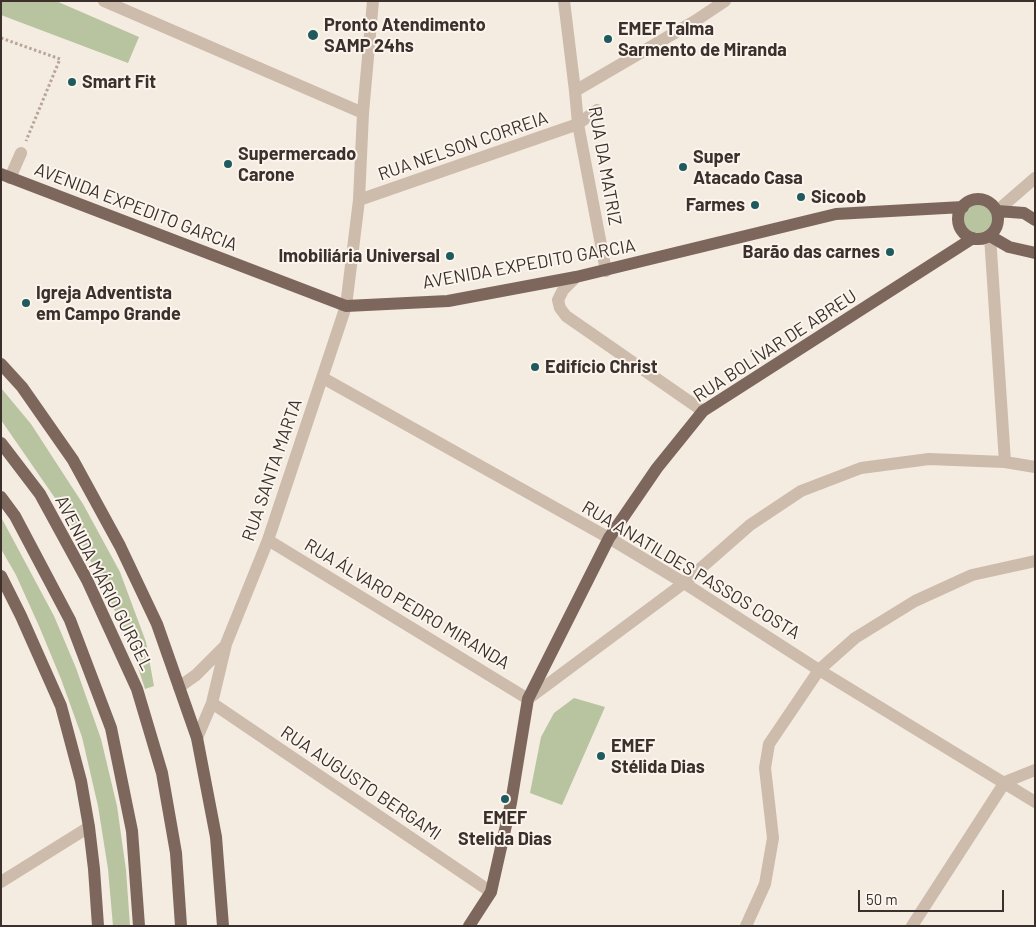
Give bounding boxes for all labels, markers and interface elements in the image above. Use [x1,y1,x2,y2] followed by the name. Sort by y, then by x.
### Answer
[324,14,486,56] place label: Pronto Atendimento SAMP 24hs
[618,18,787,60] place label: EMEF Talma Sarmento de Miranda
[306,28,320,42] marker: Pronto Atendimento SAMP 24hs
[602,33,614,45] marker: EMEF Talma Sarmento de Miranda
[82,71,156,93] place label: Smart Fit
[66,76,78,88] marker: Smart Fit
[584,105,626,227] street label: RUA DA MATRIZ
[375,107,551,185] street label: RUA NELSON CORREIA
[238,143,356,186] place label: Supermercado Carone
[693,146,803,188] place label: Super Atacado Casa
[31,158,241,256] street label: AVENIDA EXPEDITO GARCIA
[222,158,234,170] marker: Supermercado Carone
[677,161,689,173] marker: Super Atacado Casa
[811,186,866,208] place label: Sicoob
[795,191,807,203] marker: Sicoob
[686,194,745,216] place label: Farmes
[749,199,761,211] marker: Farmes
[421,235,637,293] street label: AVENIDA EXPEDITO GARCIA
[743,241,880,263] place label: Barão das carnes
[278,245,440,267] place label: Imobiliária Universal
[884,246,896,258] marker: Barão das carnes
[444,250,456,262] marker: Imobiliária Universal
[36,282,181,324] place label: Igreja Adventista em Campo Grande
[689,285,861,407] street label: RUA BOLÍVAR DE ABREU
[20,297,32,309] marker: Igreja Adventista em Campo Grande
[545,356,658,378] place label: Edifício Christ
[529,361,541,373] marker: Edifício Christ
[237,396,307,544] street label: RUA SANTA MARTA
[50,492,158,674] street label: AVENIDA MÁRIO GURGEL
[578,496,804,644] street label: RUA ANATILDES PASSOS COSTA
[301,534,513,674] street label: RUA ÁLVARO PEDRO MIRANDA
[277,721,445,845] street label: RUA AUGUSTO BERGAMI
[611,735,705,778] place label: EMEF Stélida Dias
[595,750,607,762] marker: EMEF Stélida Dias
[499,793,511,805] marker: EMEF Stelida Dias
[458,807,552,850] place label: EMEF Stelida Dias
[861,880,1007,912] scale bar
[866,890,898,908] text: 50 m

